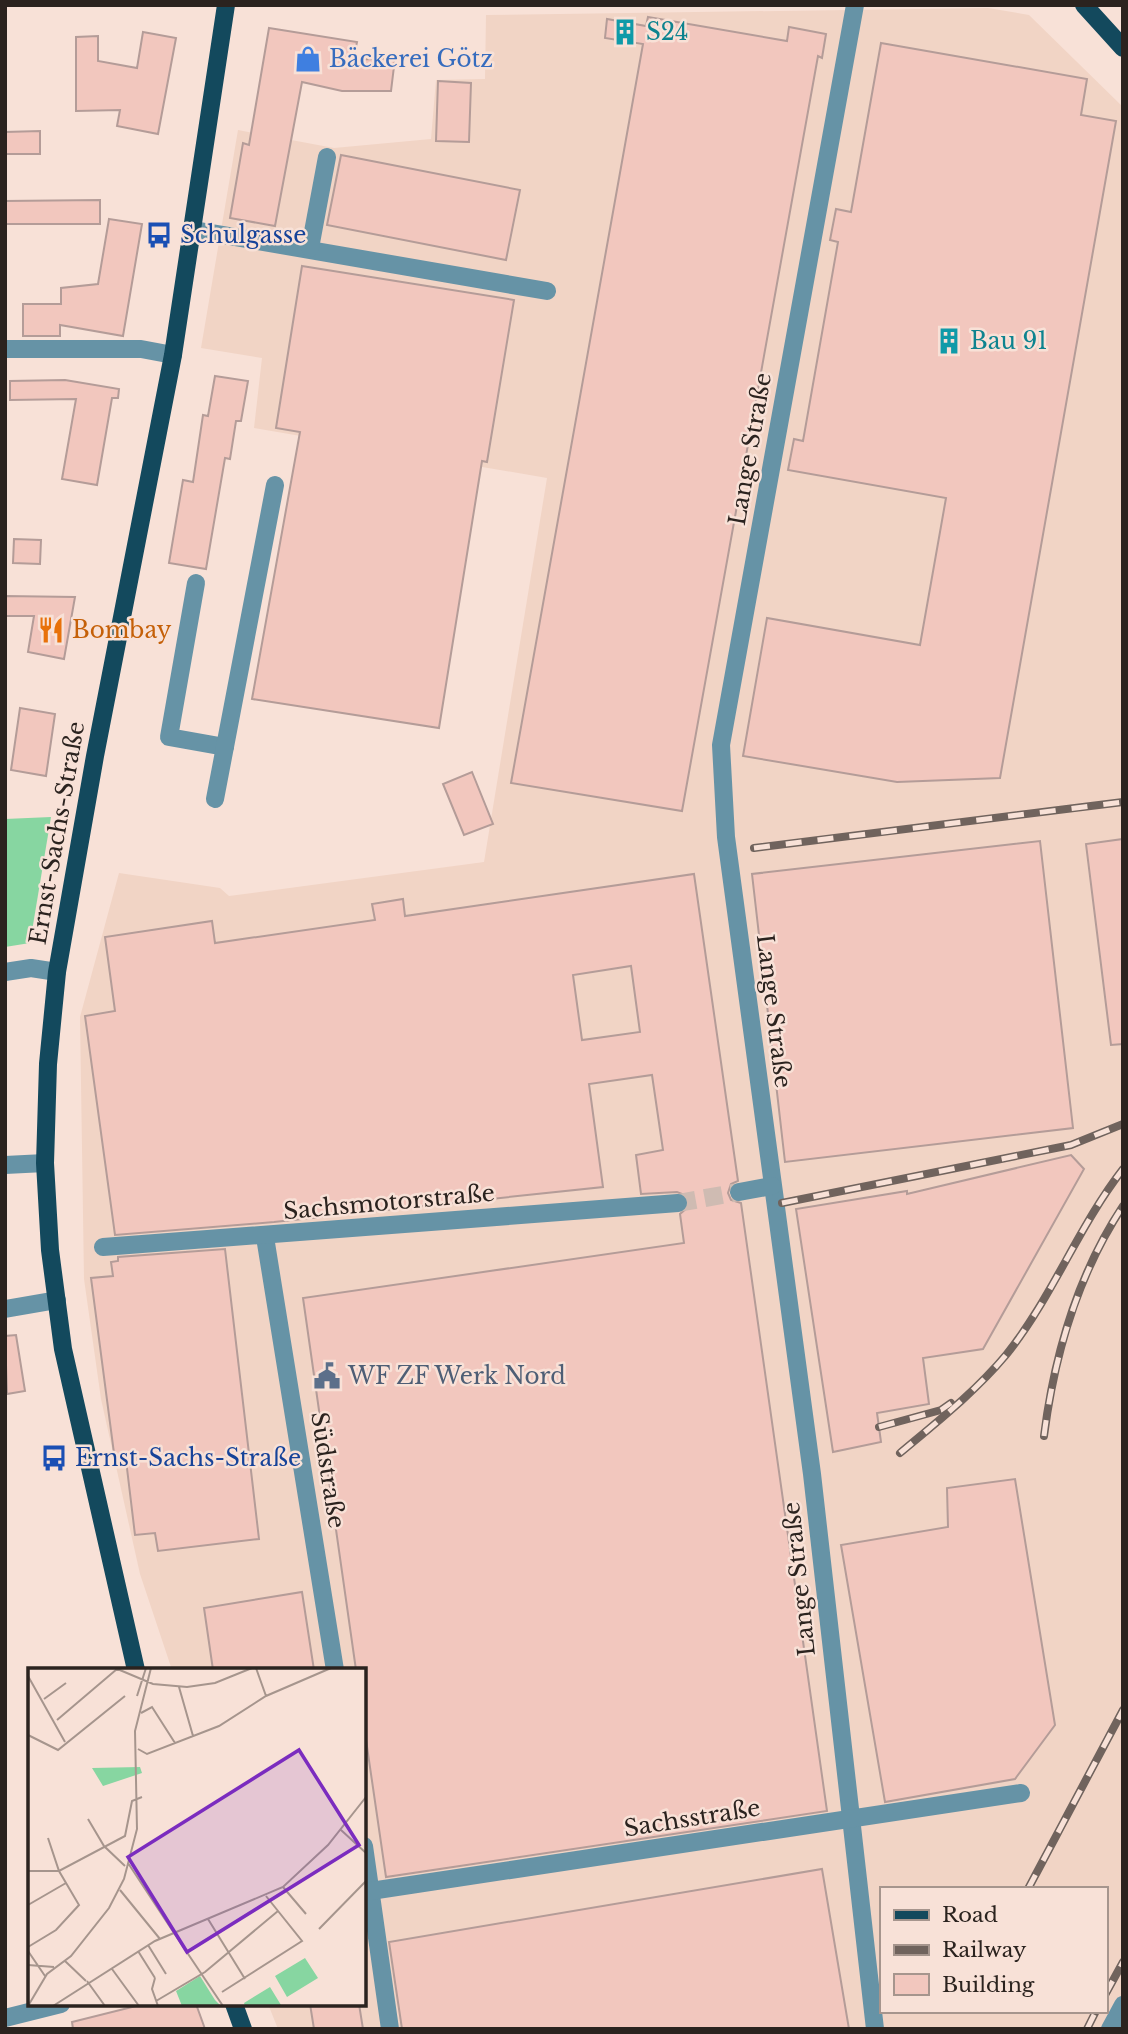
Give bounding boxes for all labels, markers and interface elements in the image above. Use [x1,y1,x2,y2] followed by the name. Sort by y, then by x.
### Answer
[610,17,640,47] building icon: S24
[646,18,688,46] place label: S24
[293,44,323,74] shop icon: Bäckerei Götz
[329,45,493,73] place label: Bäckerei Götz
[144,220,174,250] bus stop icon: Schulgasse
[180,221,306,249] place label: Schulgasse
[934,326,964,356] building icon: Bau 91
[970,327,1047,355] place label: Bau 91
[723,370,777,528] street label: Lange Straße
[36,615,66,645] restaurant icon: Bombay
[72,616,172,644] place label: Bombay
[24,719,90,947] street label: Ernst-Sachs-Straße
[751,932,797,1090] street label: Lange Straße
[282,1179,496,1225] street label: Sachsmotorstraße
[312,1361,342,1391] public building icon: WF ZF Werk Nord
[347,1362,566,1390] place label: WF ZF Werk Nord
[305,1410,351,1530] street label: Südstraße
[39,1443,69,1473] bus stop icon: Ernst-Sachs-Straße
[75,1444,301,1472] place label: Ernst-Sachs-Straße
[777,1501,821,1657] street label: Lange Straße
[28,1668,366,2006] inset map
[622,1793,762,1843] street label: Sachsstraße
[880,1887,1107,2013] legend
[942,1902,998,1928] text: Road
[942,1937,1027,1963] text: Railway
[942,1972,1035,1998] text: Building

